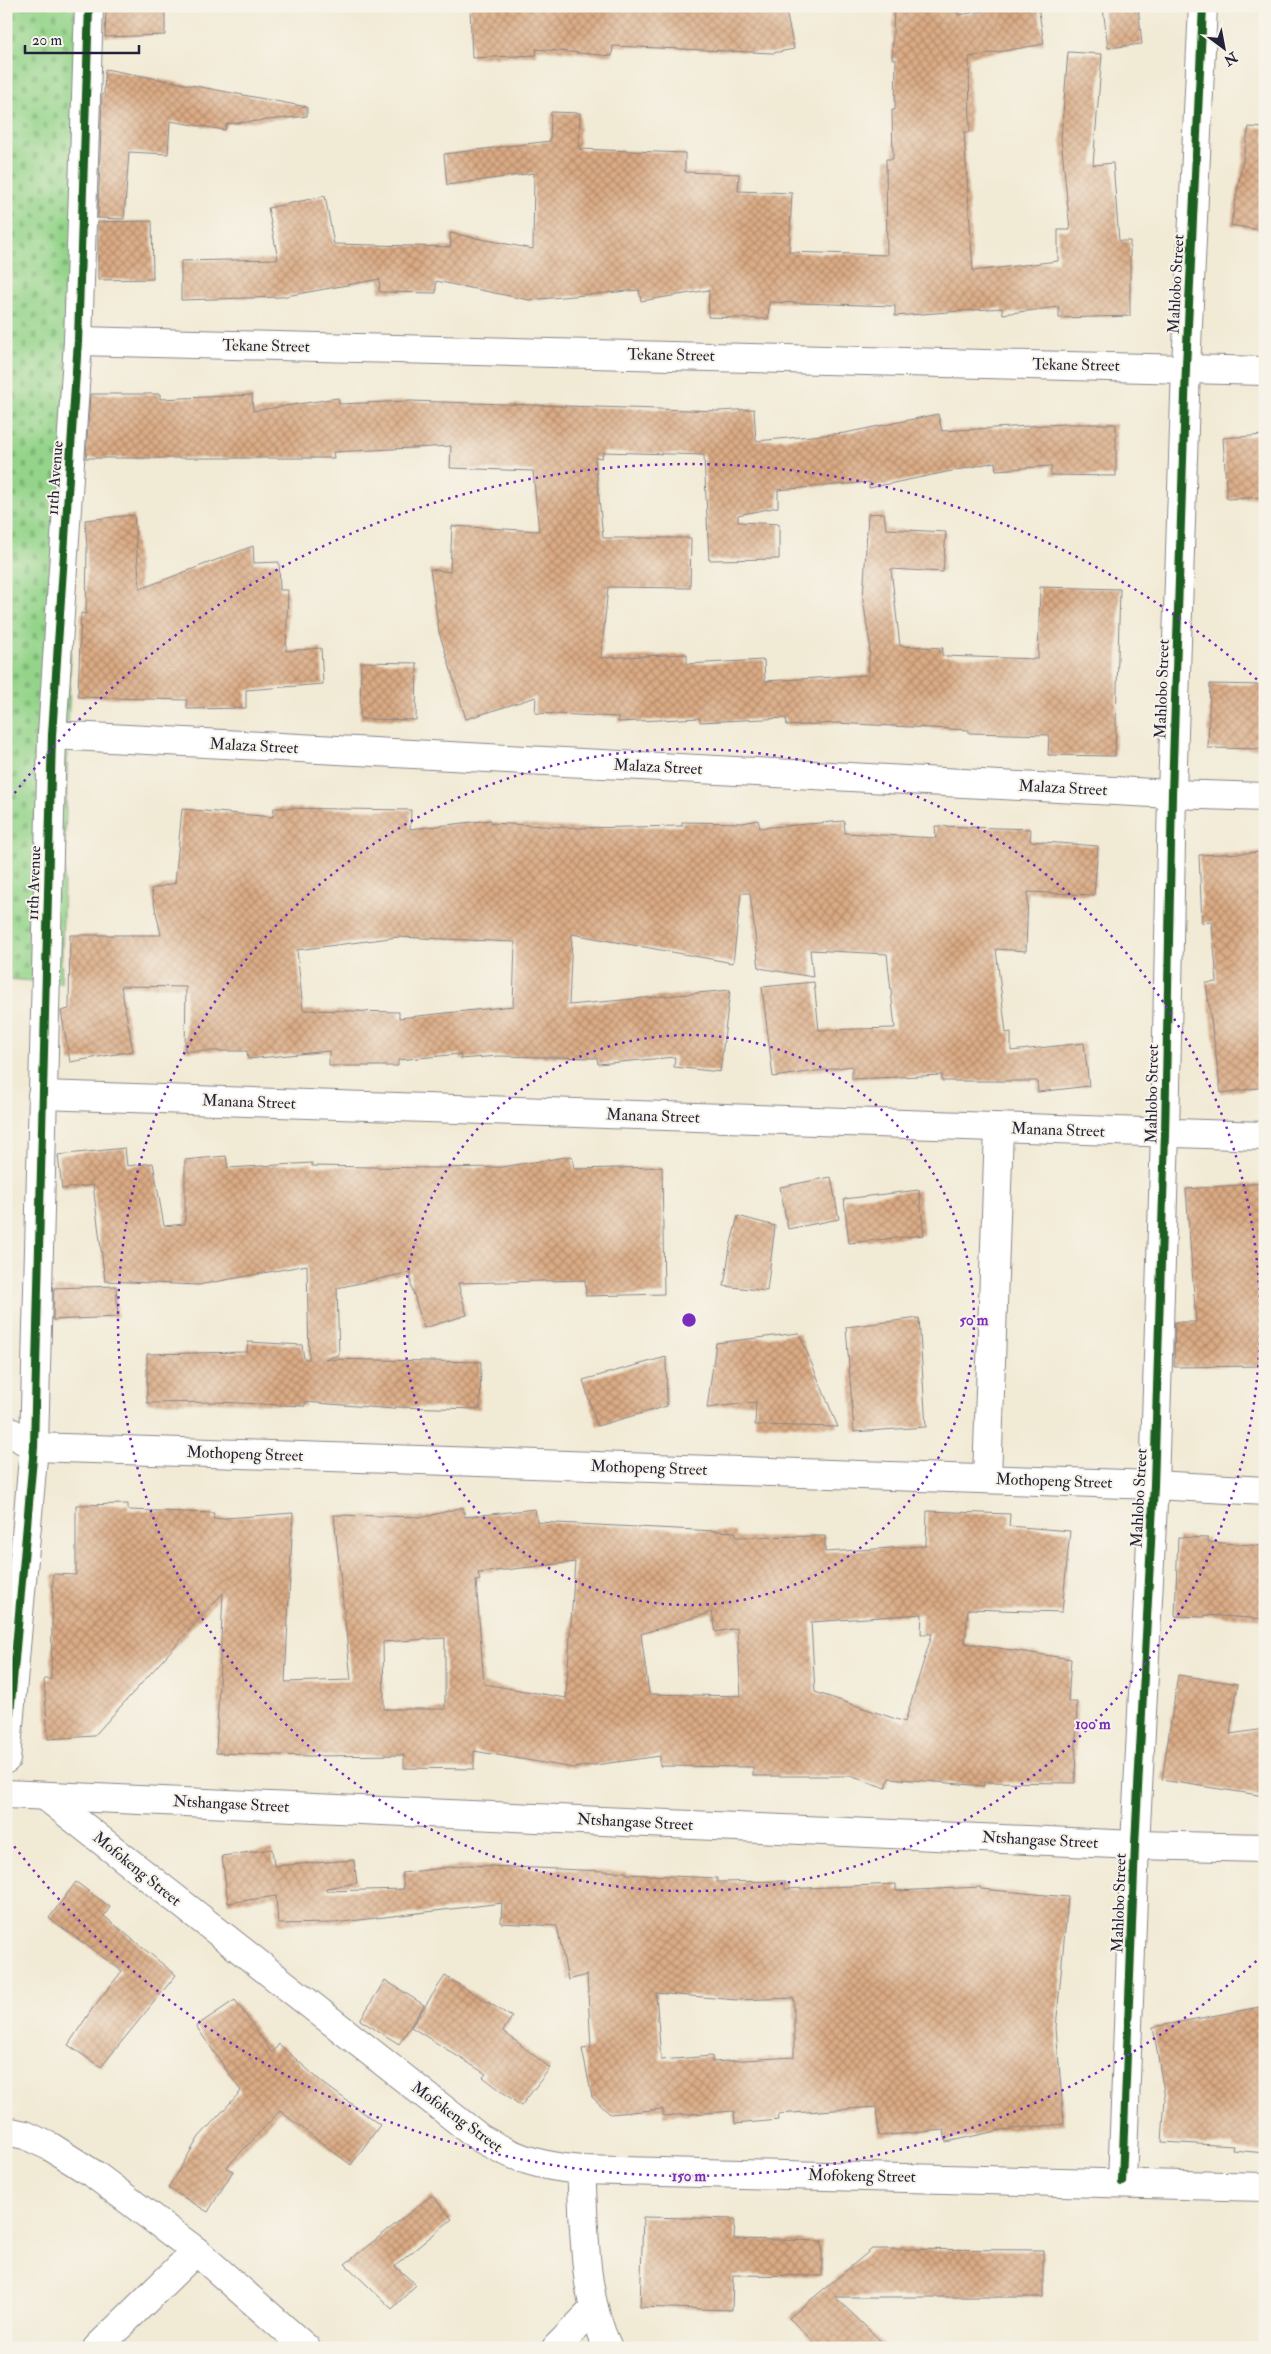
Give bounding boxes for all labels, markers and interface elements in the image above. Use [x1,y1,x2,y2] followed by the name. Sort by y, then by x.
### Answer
[25,22,139,54] scale bar
[1198,22,1248,72] north arrow
[32,31,62,50] text: 20 m
[1220,48,1241,69] text: N
[1163,234,1189,334] street label: Mahlobo Street
[222,335,310,357] street label: Tekane Street
[627,344,715,366] street label: Tekane Street
[1032,354,1120,376] street label: Tekane Street
[42,440,68,516] street label: 11th Avenue
[1150,639,1174,739] street label: Mahlobo Street
[209,734,299,758] street label: Malaza Street
[613,755,703,779] street label: Malaza Street
[1018,776,1108,800] street label: Malaza Street
[23,845,45,921] street label: 11th Avenue
[1141,1044,1163,1144] street label: Mahlobo Street
[202,1090,296,1114] street label: Manana Street
[606,1104,700,1128] street label: Manana Street
[1011,1118,1105,1142] street label: Manana Street
[680,1311,698,1329] centre of rings
[960,1311,989,1330] text: 50 m
[186,1442,304,1467] street label: Mothopeng Street
[1126,1448,1152,1548] street label: Mahlobo Street
[590,1456,708,1481] street label: Mothopeng Street
[995,1469,1113,1494] street label: Mothopeng Street
[1075,1715,1111,1734] text: 100 m
[172,1791,290,1817] street label: Ntshangase Street
[576,1809,694,1835] street label: Ntshangase Street
[89,1827,185,1911] street label: Mofokeng Street
[981,1827,1099,1853] street label: Ntshangase Street
[1107,1853,1131,1953] street label: Mahlobo Street
[408,2077,506,2157] street label: Mofokeng Street
[808,2165,916,2187] street label: Mofokeng Street
[672,2167,706,2186] text: 150 m

